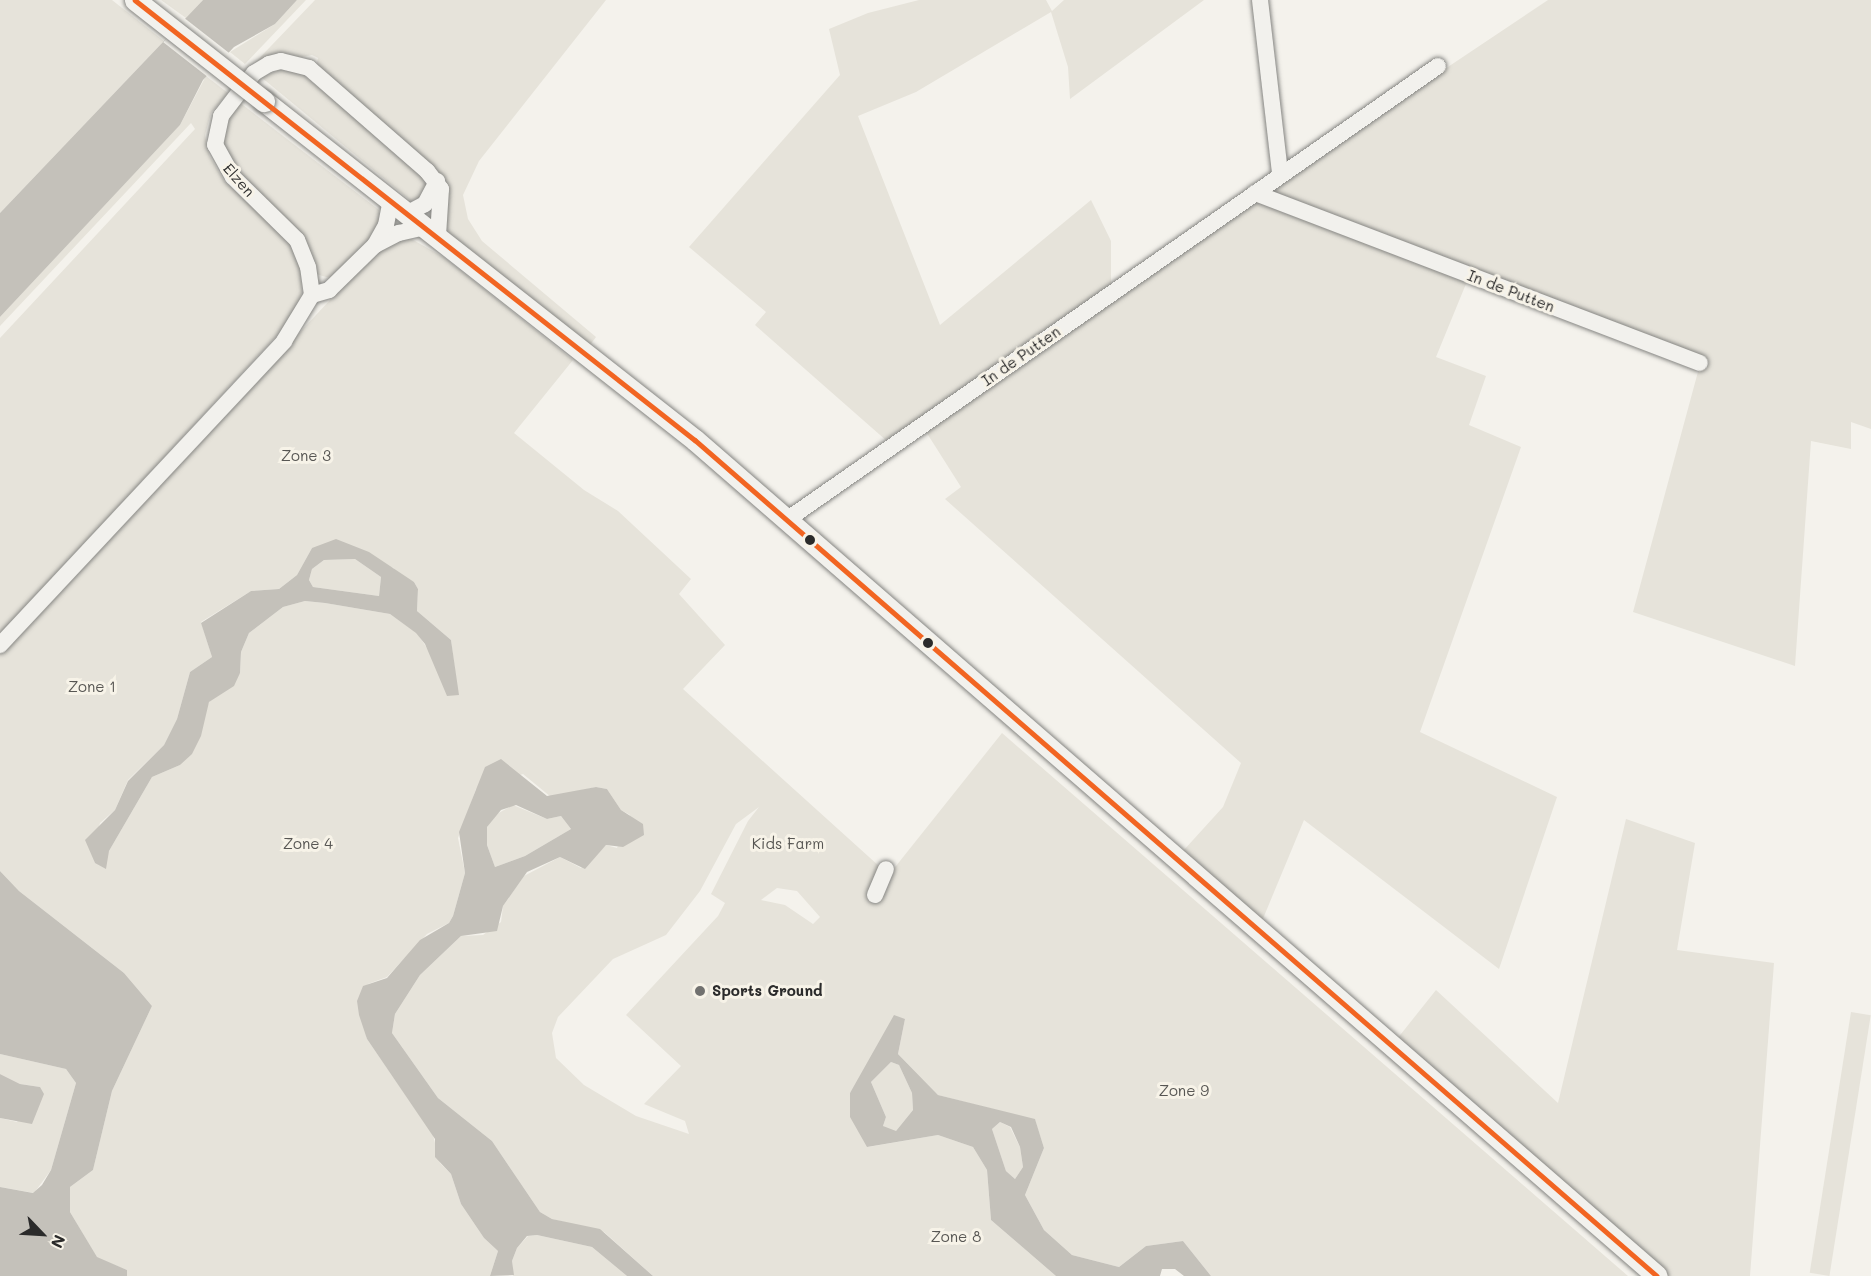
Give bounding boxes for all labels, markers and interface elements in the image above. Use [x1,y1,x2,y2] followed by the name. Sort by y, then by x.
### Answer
[219,160,259,200] street label: Elzen
[1465,266,1557,316] street label: In de Putten
[978,322,1064,390] street label: In de Putten
[281,447,331,465] park label: Zone 3
[804,534,816,546] unlabelled marker
[922,637,934,649] unlabelled marker
[68,678,116,696] park label: Zone 1
[283,835,333,853] park label: Zone 4
[752,835,824,853] park label: Kids Farm
[712,982,823,1000] place label: Sports Ground
[693,984,707,998] marker: Sports Ground
[1159,1082,1209,1100] park label: Zone 9
[12,1204,72,1264] north arrow
[931,1228,981,1246] park label: Zone 8
[47,1232,71,1252] text: N

